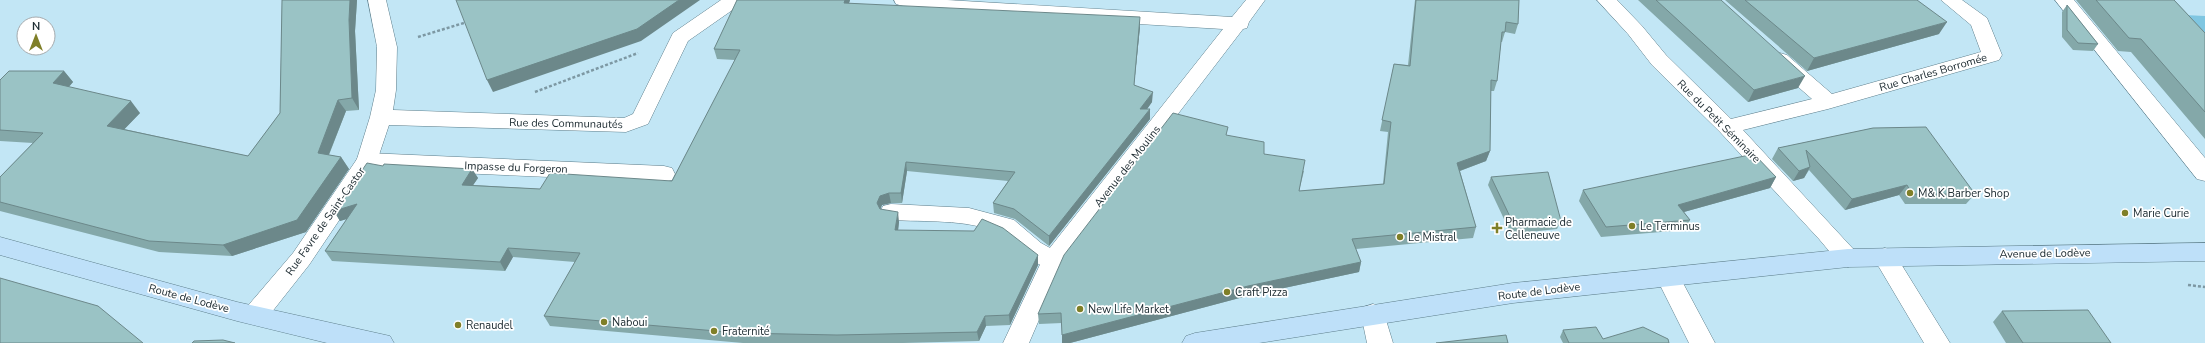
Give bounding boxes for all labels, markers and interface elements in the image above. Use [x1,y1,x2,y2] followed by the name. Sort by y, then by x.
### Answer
[16,16,56,56] north arrow
[32,19,40,34] text: N
[1878,50,1989,95] street label: Rue Charles Borromée
[1674,76,1764,166] street label: Rue du Petit Séminaire
[509,115,623,132] street label: Rue des Communautés
[1091,122,1164,210] street label: Avenue des Moulins
[464,158,568,177] street label: Impasse du Forgeron
[282,164,369,278] street label: Rue Favre de Saint-Castor
[1918,186,2009,201] place label: M& K Barber Shop
[1905,188,1915,198] marker: M& K Barber Shop
[2133,206,2189,221] place label: Marie Curie
[2120,208,2130,218] marker: Marie Curie
[1505,215,1572,243] place label: Pharmacie de Celleneuve
[1640,219,1700,234] place label: Le Terminus
[1627,221,1637,231] marker: Le Terminus
[1492,223,1502,233] marker: Pharmacie de Celleneuve
[1408,230,1457,245] place label: Le Mistral
[1395,232,1405,242] marker: Le Mistral
[1999,245,2091,262] street label: Avenue de Lodève
[1497,279,1581,304] street label: Route de Lodève
[147,281,231,316] street label: Route de Lodève
[1235,285,1288,300] place label: Craft Pizza
[1222,287,1232,297] marker: Craft Pizza
[1088,302,1169,317] place label: New Life Market
[1075,304,1085,314] marker: New Life Market
[612,315,647,330] place label: Naboui
[599,317,609,327] marker: Naboui
[466,318,514,333] place label: Renaudel
[453,320,463,330] marker: Renaudel
[722,324,770,339] place label: Fraternité
[709,326,719,336] marker: Fraternité

